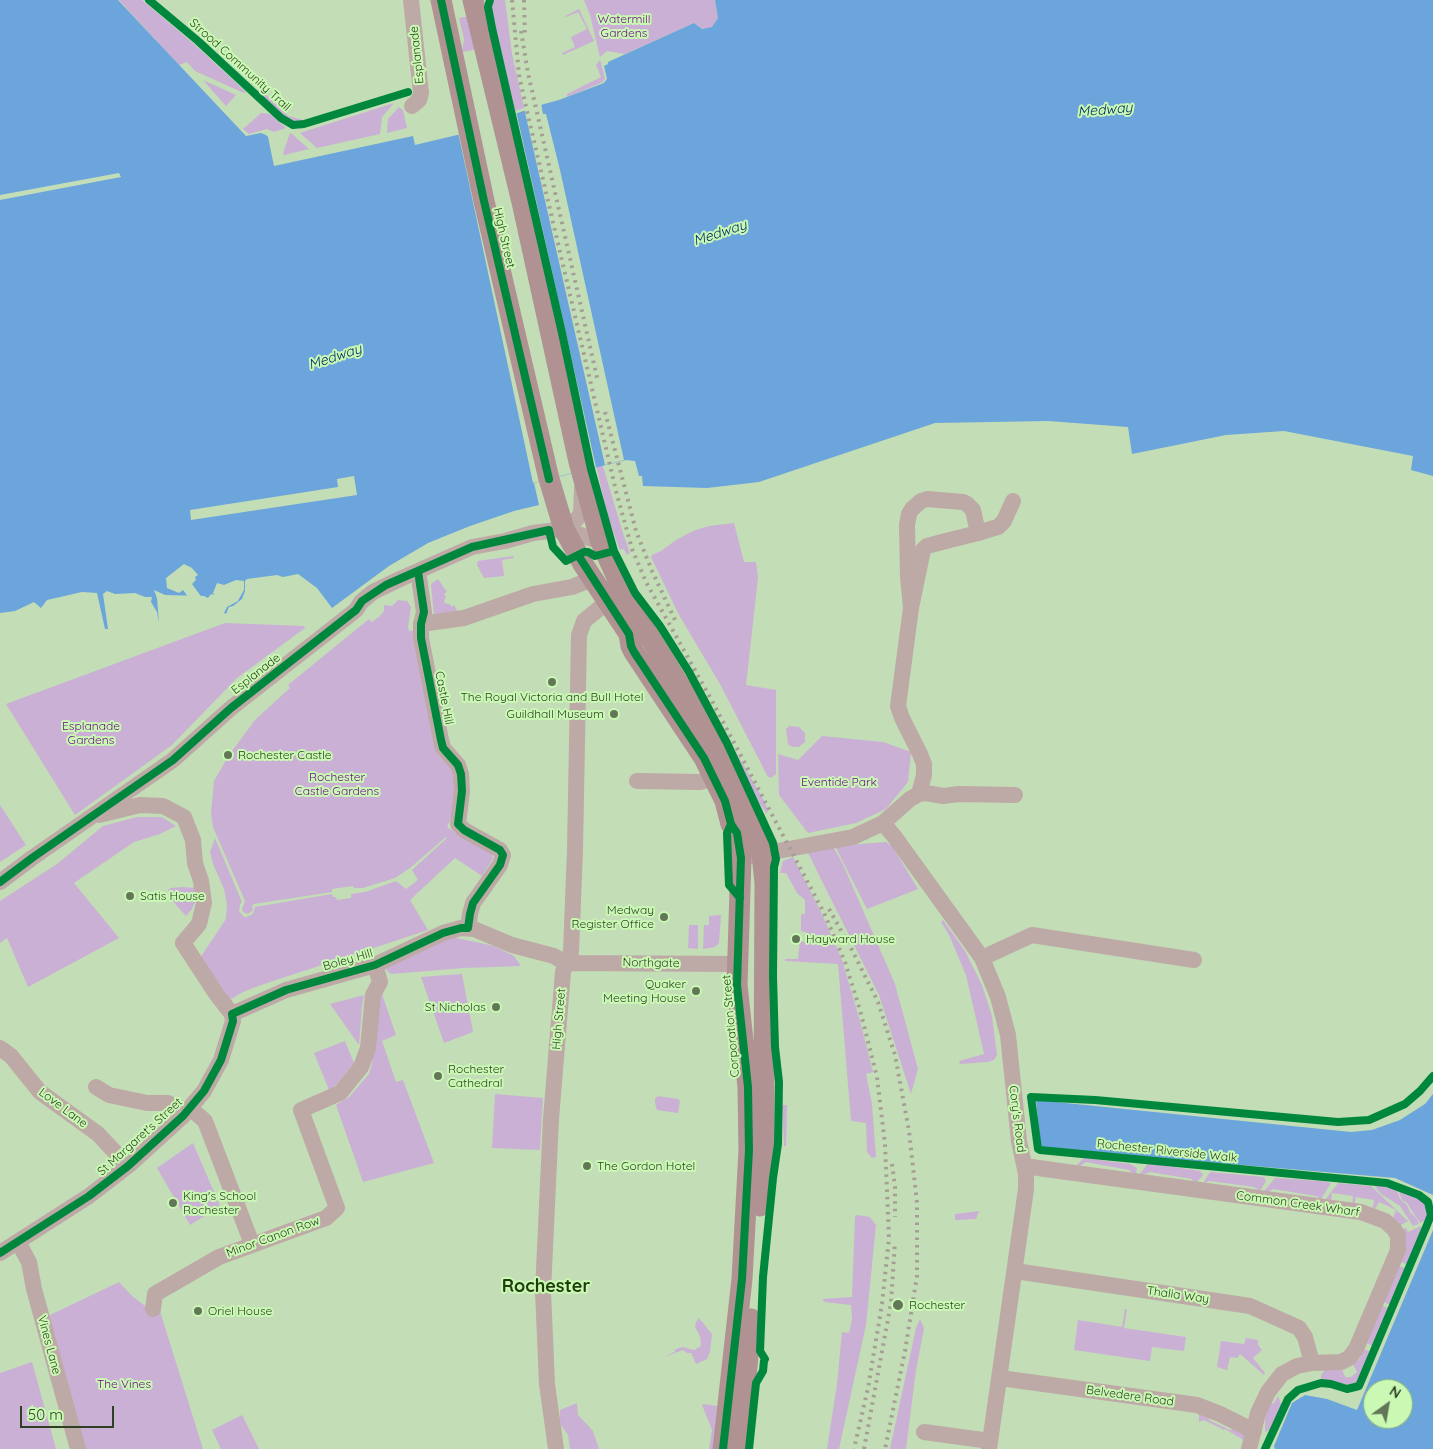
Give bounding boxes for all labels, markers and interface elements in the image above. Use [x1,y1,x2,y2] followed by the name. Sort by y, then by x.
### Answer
[597,12,651,40] park label: Watermill Gardens
[186,16,294,114] street label: Strood Community Trail
[407,25,427,85] street label: Esplanade
[1077,99,1133,121] water label: Medway
[490,206,518,270] street label: High Street
[691,217,749,249] water label: Medway
[306,341,364,373] water label: Medway
[229,650,283,698] street label: Esplanade
[432,670,456,726] street label: Castle Hill
[546,676,558,688] marker: The Royal Victoria and Bull Hotel
[461,690,643,704] place label: The Royal Victoria and Bull Hotel
[507,707,604,721] place label: Guildhall Museum
[608,708,620,720] marker: Guildhall Museum
[62,719,120,747] park label: Esplanade Gardens
[238,748,332,762] place label: Rochester Castle
[222,749,234,761] marker: Rochester Castle
[295,770,379,798] park label: Rochester Castle Gardens
[801,775,877,789] park label: Eventide Park
[140,889,205,903] place label: Satis House
[124,890,136,902] marker: Satis House
[572,903,654,931] place label: Medway Register Office
[658,911,670,923] marker: Medway Register Office
[806,932,895,946] place label: Hayward House
[790,933,802,945] marker: Hayward House
[321,946,375,974] street label: Boley Hill
[622,955,680,971] street label: Northgate
[719,974,743,1078] street label: Corporation Street
[603,977,686,1005] place label: Quaker Meeting House
[690,985,702,997] marker: Quaker Meeting House
[549,988,569,1050] street label: High Street
[425,1000,486,1014] place label: St Nicholas
[490,1001,502,1013] marker: St Nicholas
[448,1062,504,1090] place label: Rochester Cathedral
[432,1070,444,1082] marker: Rochester Cathedral
[36,1085,90,1131] street label: Love Lane
[1006,1085,1028,1153] street label: Cory's Road
[94,1095,186,1179] street label: St Margaret's Street
[1096,1136,1238,1166] street label: Rochester Riverside Walk
[597,1159,695,1173] place label: The Gordon Hotel
[581,1160,593,1172] marker: The Gordon Hotel
[1235,1188,1361,1220] street label: Common Creek Wharf
[183,1189,256,1217] place label: King's School Rochester
[167,1197,179,1209] marker: King's School Rochester
[224,1213,322,1261] street label: Minor Canon Row
[502,1276,590,1298] district label: Rochester
[1146,1284,1210,1306] street label: Thalia Way
[891,1298,905,1312] marker: Rochester
[909,1298,965,1312] place label: Rochester
[208,1304,272,1318] place label: Oriel House
[192,1305,204,1317] marker: Oriel House
[34,1314,64,1376] street label: Vines Lane
[97,1377,151,1391] park label: The Vines
[1363,1379,1413,1429] north arrow
[1386,1382,1405,1402] text: N
[1085,1383,1175,1409] street label: Belvedere Road
[22,1396,116,1428] scale bar
[28,1405,63,1424] text: 50 m

